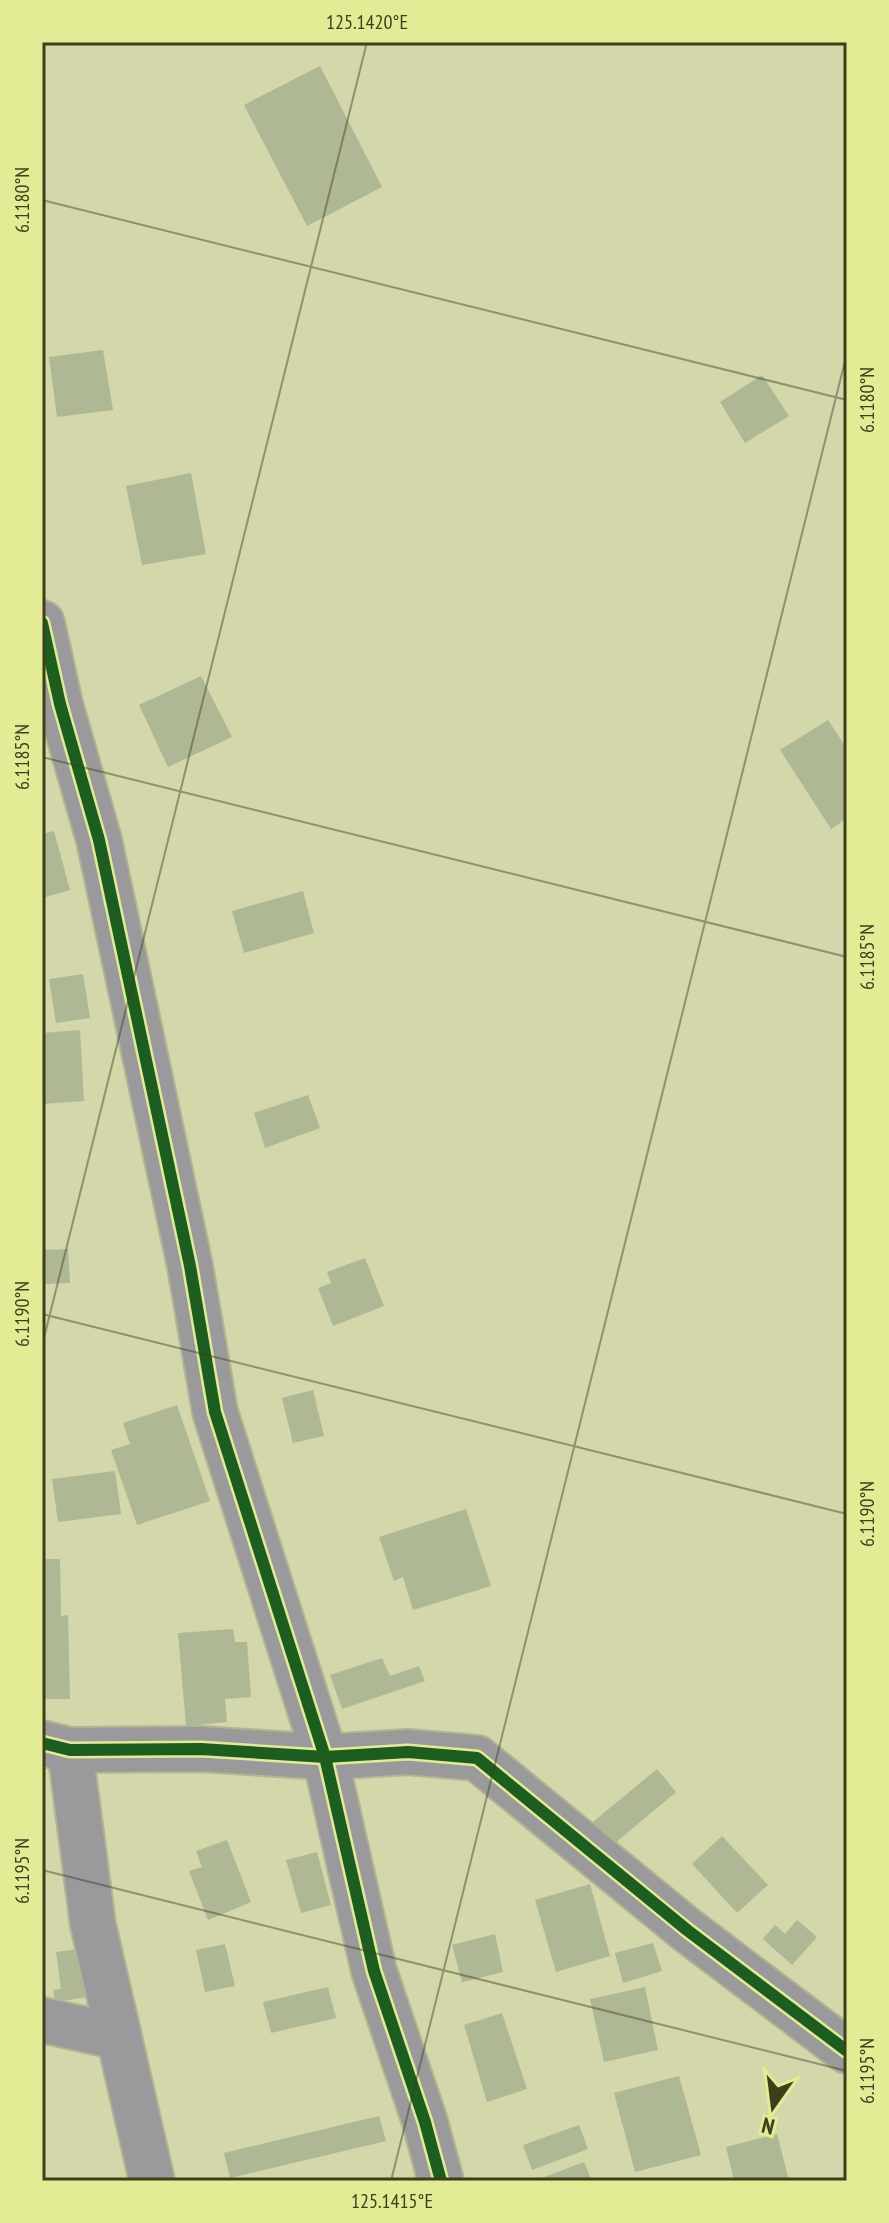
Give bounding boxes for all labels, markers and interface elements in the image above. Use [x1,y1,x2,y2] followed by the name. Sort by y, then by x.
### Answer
[326,9,408,35] text: 125.1420°E
[9,167,35,233] text: 6.1180°N
[854,367,880,433] text: 6.1180°N
[9,724,35,790] text: 6.1185°N
[854,924,880,990] text: 6.1185°N
[9,1281,35,1347] text: 6.1190°N
[854,1481,880,1547] text: 6.1190°N
[9,1838,35,1904] text: 6.1195°N
[854,2038,880,2104] text: 6.1195°N
[733,2067,813,2147] north arrow
[759,2111,777,2141] text: N
[351,2188,433,2214] text: 125.1415°E

